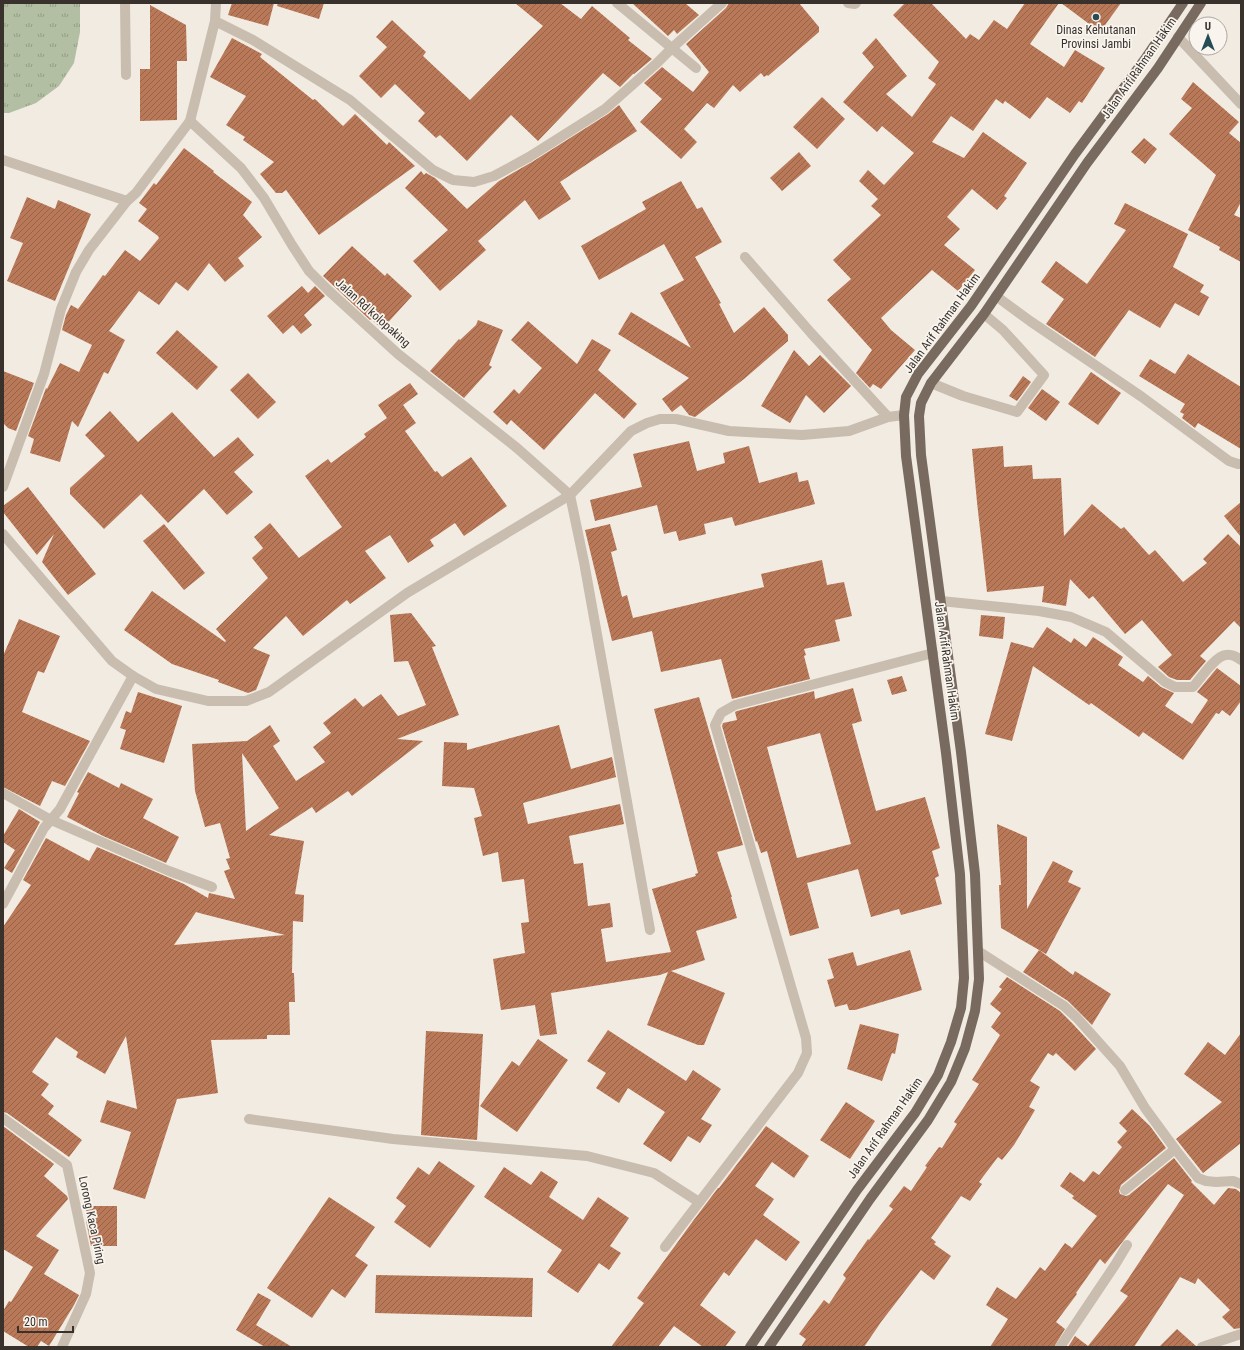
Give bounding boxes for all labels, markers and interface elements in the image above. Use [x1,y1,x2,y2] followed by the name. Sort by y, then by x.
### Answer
[1091,12,1101,22] marker: Dinas Kehutanan Provinsi Jambi
[1099,15,1179,121] street label: Jalan Arif Rahman Hakim
[1188,16,1228,56] north arrow
[1205,20,1211,33] text: U
[1056,23,1136,51] place label: Dinas Kehutanan Provinsi Jambi
[901,270,983,376] street label: Jalan Arif Rahman Hakim
[333,276,413,350] street label: Jalan Rd kolopaking
[932,601,962,721] street label: Jalan Arif Rahman Hakim
[845,1075,925,1181] street label: Jalan Arif Rahman Hakim
[76,1175,108,1265] street label: Lorong Kaca Piring
[18,1308,73,1334] scale bar
[24,1315,48,1329] text: 20 m

